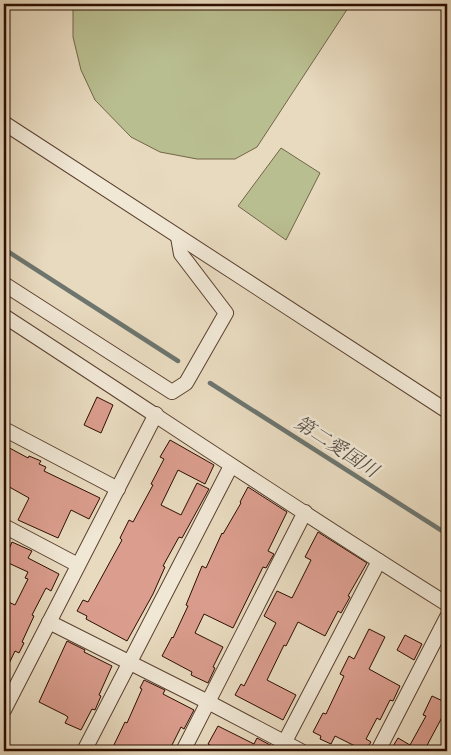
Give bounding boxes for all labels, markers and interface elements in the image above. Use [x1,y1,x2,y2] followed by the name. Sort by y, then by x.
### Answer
[290,410,385,484] water label: 第二愛国川

